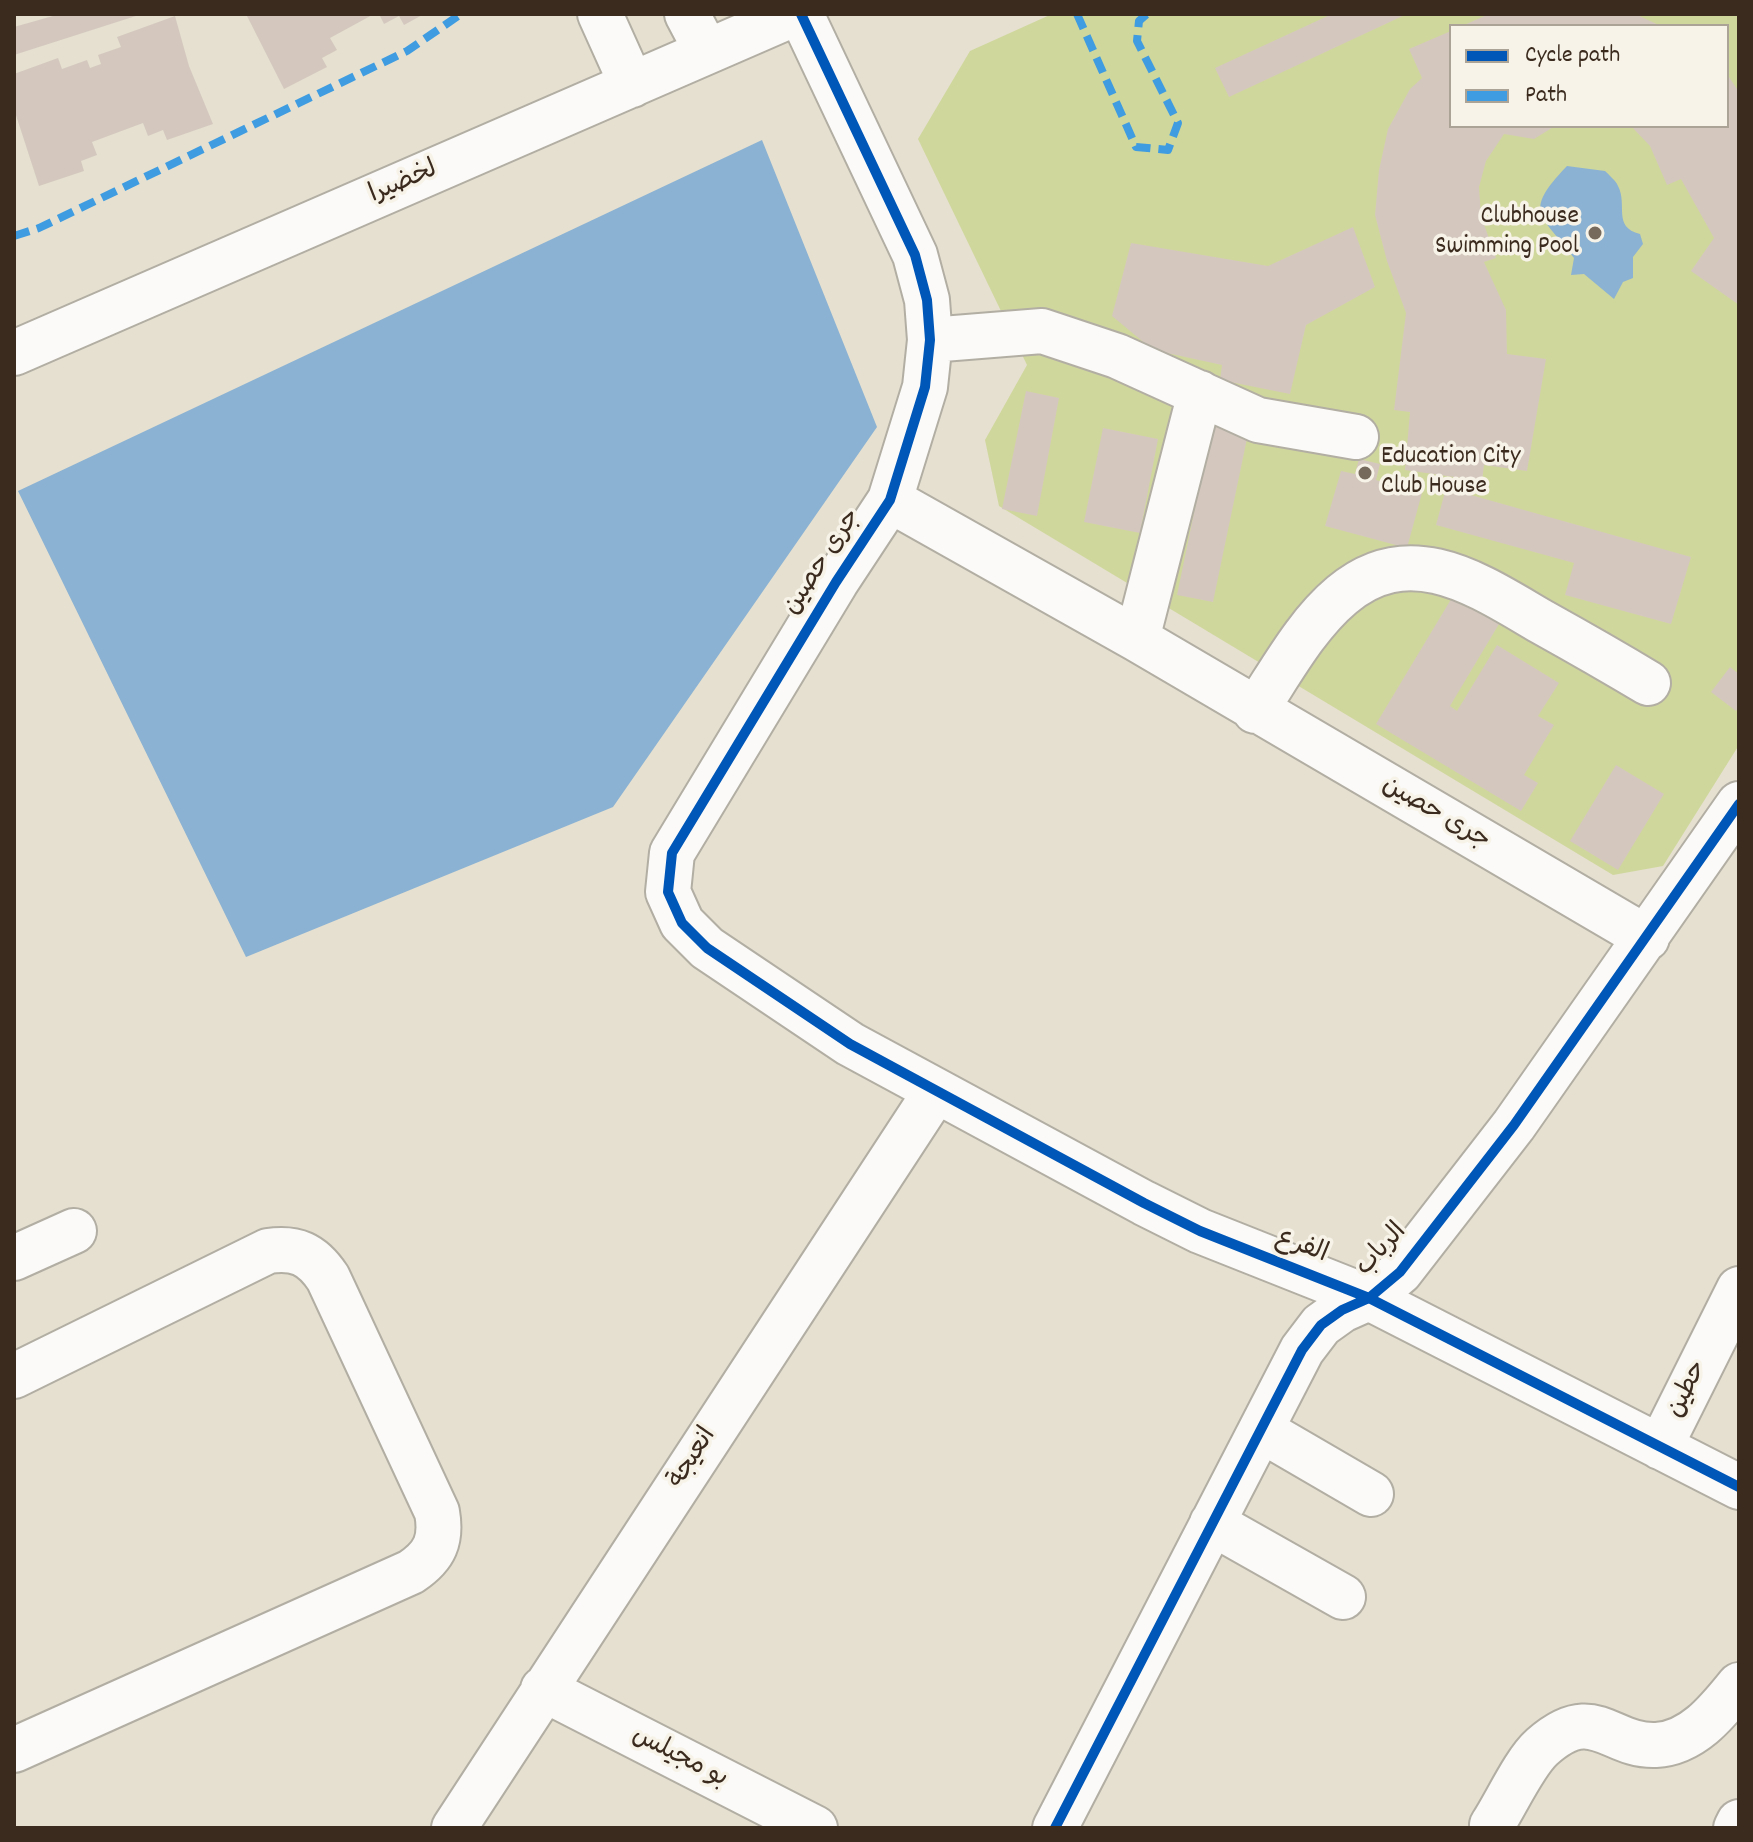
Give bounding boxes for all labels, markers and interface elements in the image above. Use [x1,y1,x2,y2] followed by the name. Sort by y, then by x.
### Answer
[1449,24,1729,128] legend
[1525,39,1620,73] text: Cycle path
[1525,79,1567,113] text: Path
[365,156,443,212] street label: لخضيرا
[1435,202,1579,264] place label: Clubhouse Swimming Pool
[1586,224,1604,242] marker: Clubhouse Swimming Pool
[1381,442,1520,504] place label: Education City Club House
[1356,464,1374,482] marker: Education City Club House
[778,504,870,622] street label: جرى حصين
[1375,771,1495,859] street label: جرى حصين
[1351,1218,1415,1284] street label: الرباب
[1270,1224,1332,1272] street label: الفرع
[1662,1356,1716,1424] street label: حطين
[663,1423,725,1495] street label: انعيجة
[626,1722,732,1796] street label: بو مجيلس

